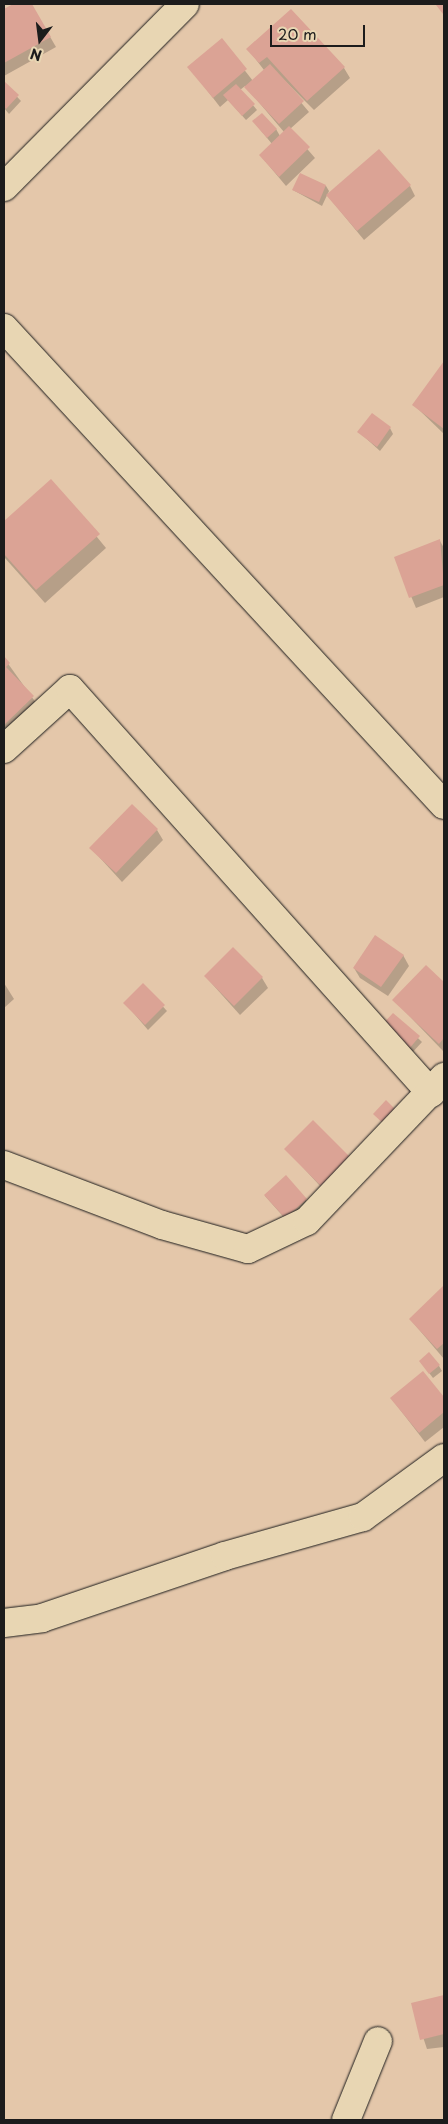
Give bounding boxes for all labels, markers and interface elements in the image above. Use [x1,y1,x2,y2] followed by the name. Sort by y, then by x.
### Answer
[15,15,65,65] north arrow
[273,15,368,47] scale bar
[278,22,317,45] text: 20 m
[28,43,44,67] text: N

